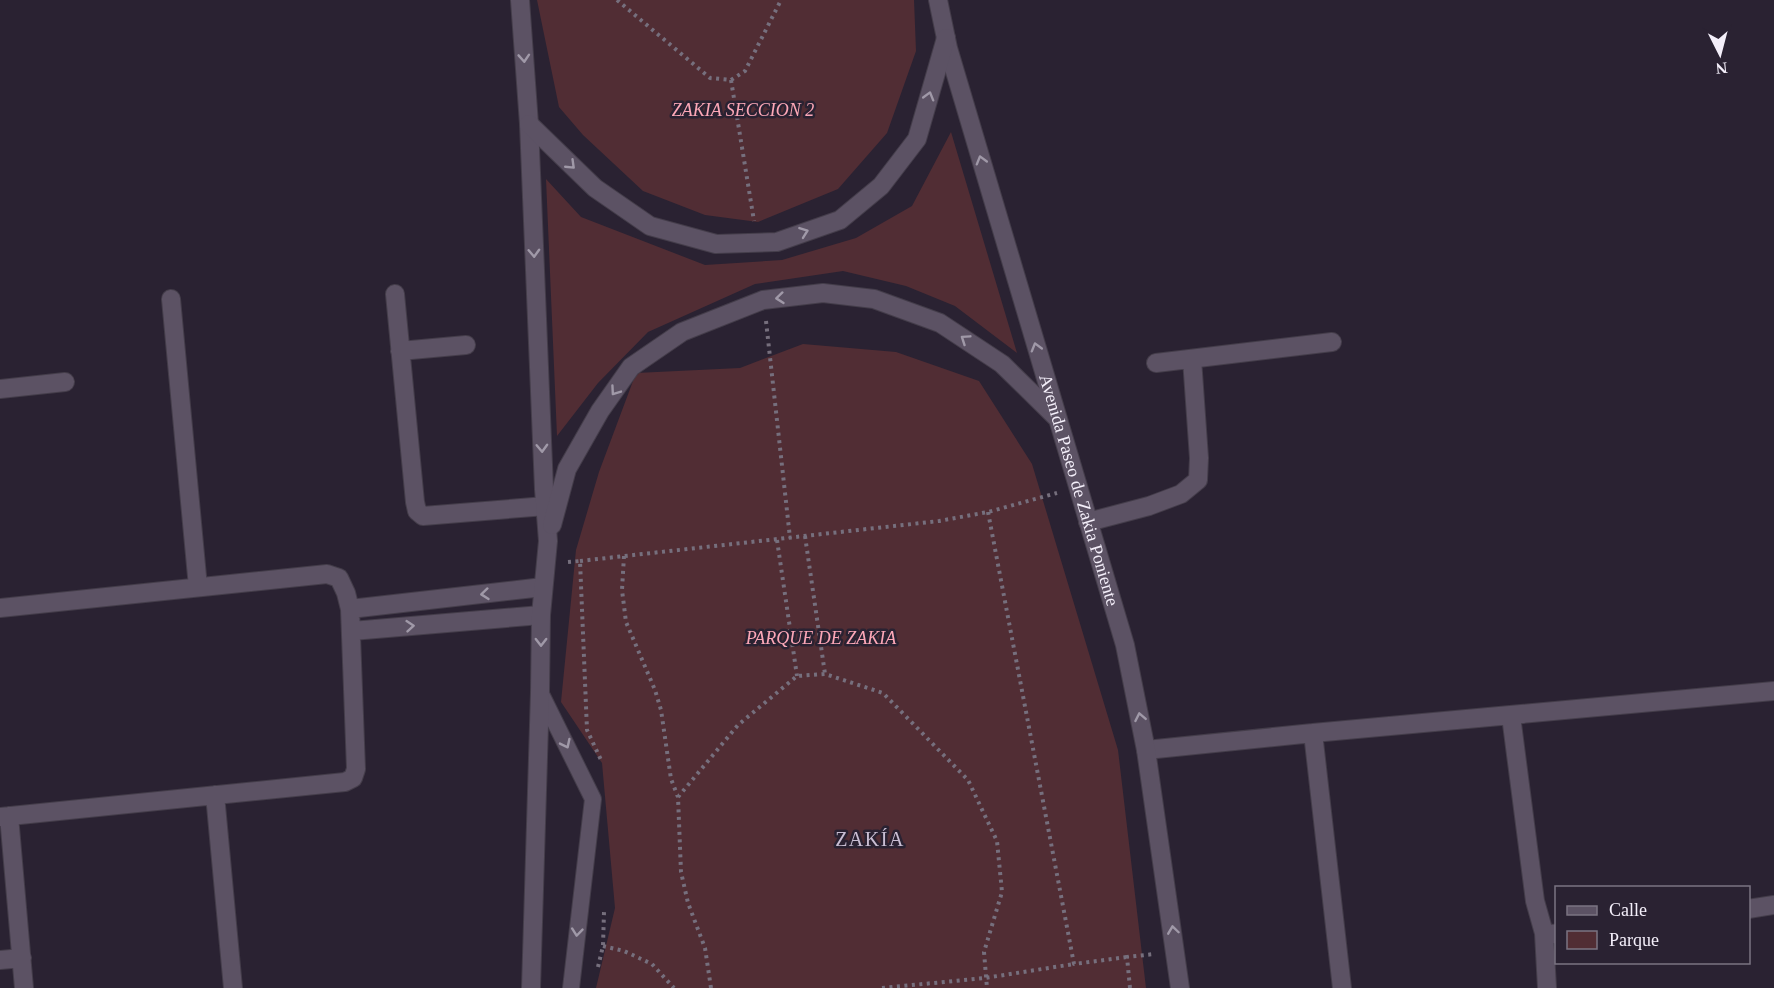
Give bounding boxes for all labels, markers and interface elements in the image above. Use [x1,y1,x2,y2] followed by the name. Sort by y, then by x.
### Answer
[1690,24,1750,84] north arrow
[517,54,530,63] one-way arrow
[1714,59,1728,78] text: N
[922,91,934,102] one-way arrow
[672,100,814,120] park label: ZAKIA SECCION 2
[976,155,988,166] one-way arrow
[565,158,575,169] one-way arrow
[798,227,809,240] one-way arrow
[528,249,541,258] one-way arrow
[776,291,785,304] one-way arrow
[961,335,971,347] one-way arrow
[1031,342,1043,353] one-way arrow
[1035,372,1123,608] street label: Avenida Paseo de Zakia Poniente
[611,384,622,395] one-way arrow
[536,443,549,452] one-way arrow
[481,587,490,600] one-way arrow
[406,620,415,633] one-way arrow
[745,628,897,648] park label: PARQUE DE ZAKIA
[535,638,547,647] one-way arrow
[1134,712,1147,722] one-way arrow
[559,738,570,749] one-way arrow
[835,828,905,850] district label: ZAKÍA
[1555,886,1750,964] legend
[1609,900,1647,920] text: Calle
[1167,925,1179,935] one-way arrow
[572,928,584,937] one-way arrow
[1609,930,1659,950] text: Parque

